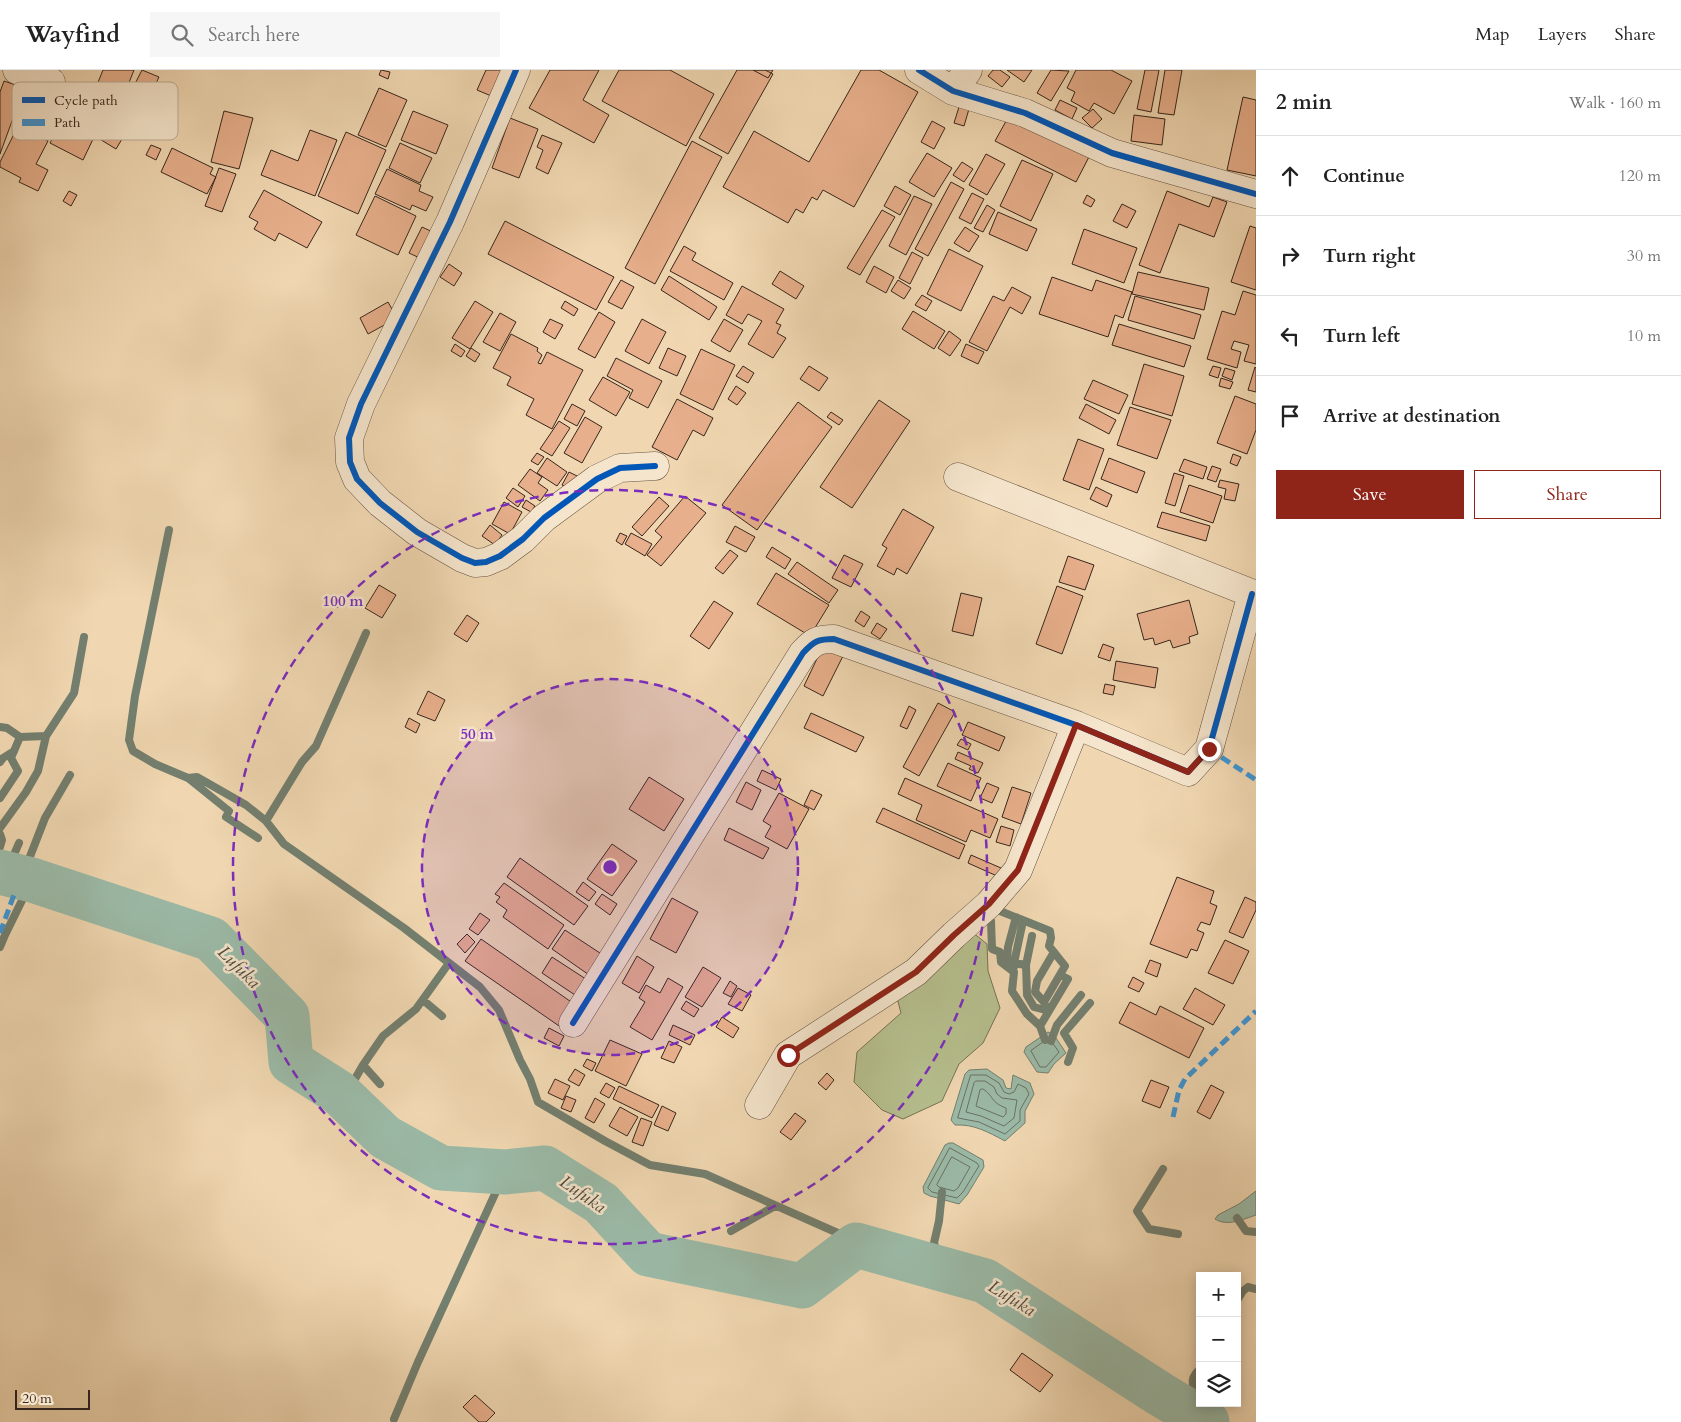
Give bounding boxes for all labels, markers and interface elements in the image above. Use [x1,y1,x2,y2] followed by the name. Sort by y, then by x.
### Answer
[150,12,500,57] search box
[25,18,120,51] text: Wayfind
[168,21,196,49] icon: search
[208,22,300,48] text: Search here
[1475,22,1510,47] text: Map
[1538,22,1587,47] text: Layers
[1615,22,1656,47] text: Share
[12,82,178,140] legend
[1276,88,1332,117] text: 2 min
[54,91,118,110] text: Cycle path
[1569,92,1661,114] text: Walk · 160 m
[54,113,81,132] text: Path
[1276,162,1304,190] icon: ahead
[1323,163,1405,189] text: Continue
[1619,165,1661,187] text: 120 m
[1276,242,1304,270] icon: right
[1323,243,1415,269] text: Turn right
[1627,245,1661,267] text: 30 m
[1276,322,1304,350] icon: left
[1323,323,1400,349] text: Turn left
[1627,325,1661,347] text: 10 m
[1276,402,1304,430] icon: arrive
[1323,403,1500,429] text: Arrive at destination
[1276,470,1464,519] button: Save
[1474,470,1661,519] button: Share
[323,591,364,611] text: 100 m
[460,724,494,744] text: 50 m
[1198,738,1221,761] route end
[601,858,619,876] centre of rings
[212,940,266,994] water label: Lufuka
[777,1044,800,1067] route start
[555,1169,611,1219] water label: Lufuka
[1196,1272,1241,1407] map controls
[1196,1272,1241,1317] button: +
[983,1274,1040,1323] water label: Lufuka
[1196,1317,1241,1362] button: −
[1196,1362,1241,1407] button: layers
[15,1387,90,1410] scale bar
[22,1389,52,1408] text: 20 m

